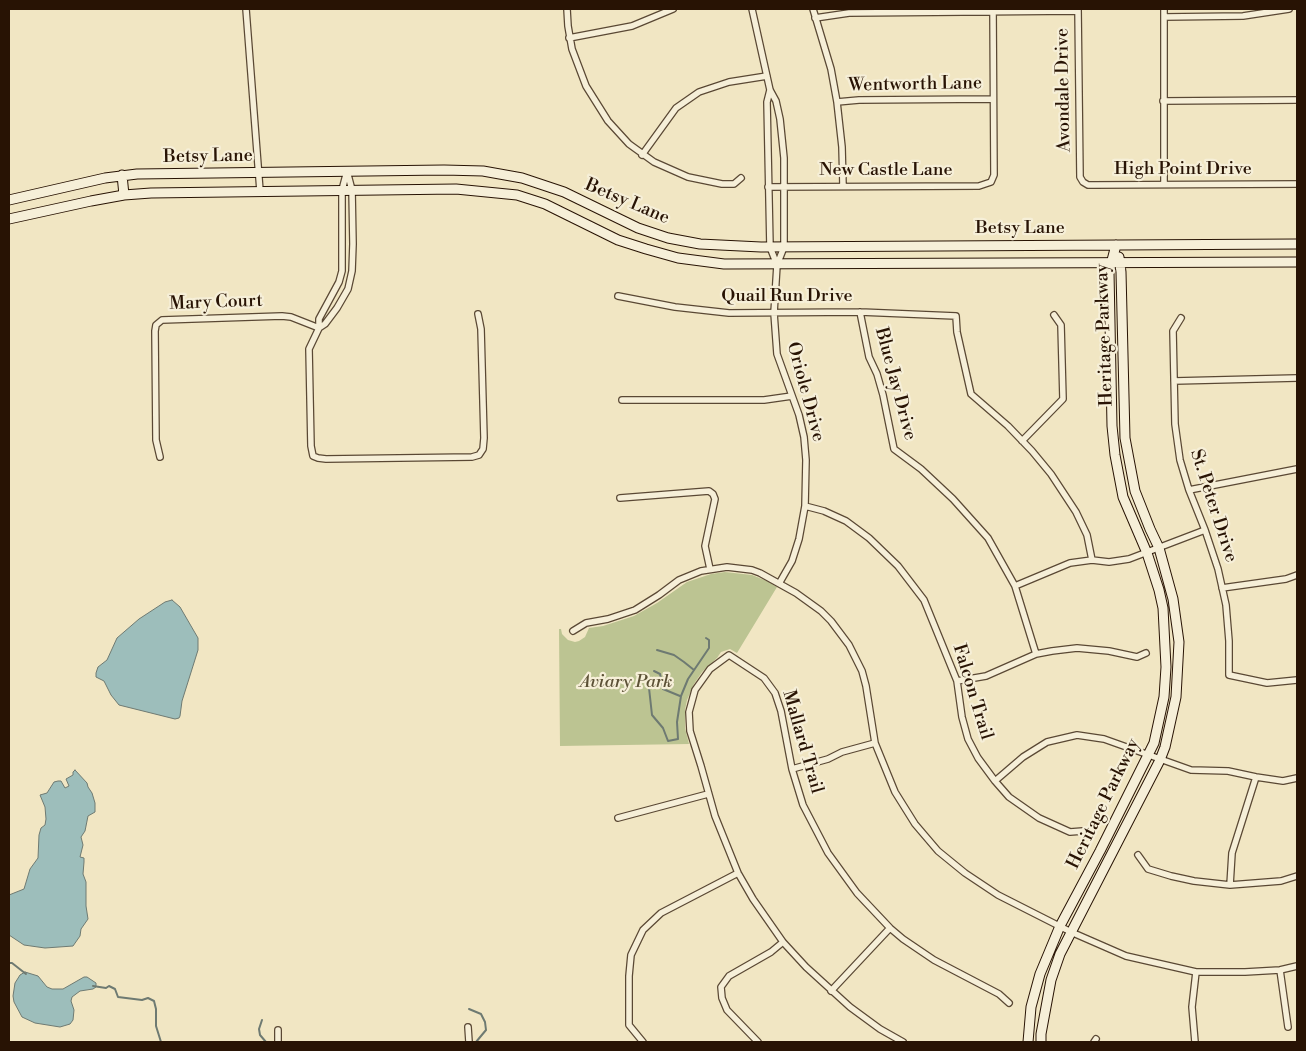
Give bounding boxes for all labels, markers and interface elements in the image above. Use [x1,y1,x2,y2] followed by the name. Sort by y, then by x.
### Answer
[1052,28,1076,152] street label: Avondale Drive
[848,73,982,97] street label: Wentworth Lane
[163,145,253,169] street label: Betsy Lane
[1114,159,1252,181] street label: High Point Drive
[819,160,953,182] street label: New Castle Lane
[582,175,672,229] street label: Betsy Lane
[975,218,1065,240] street label: Betsy Lane
[1092,263,1118,407] street label: Heritage Parkway
[721,286,853,308] street label: Quail Run Drive
[169,291,263,315] street label: Mary Court
[870,325,920,443] street label: Blue Jay Drive
[781,340,829,444] street label: Oriole Drive
[1185,447,1241,565] street label: St. Peter Drive
[947,642,997,742] street label: Falcon Trail
[580,672,672,694] park label: Aviary Park
[777,688,827,796] street label: Mallard Trail
[1063,735,1145,873] street label: Heritage Parkway

